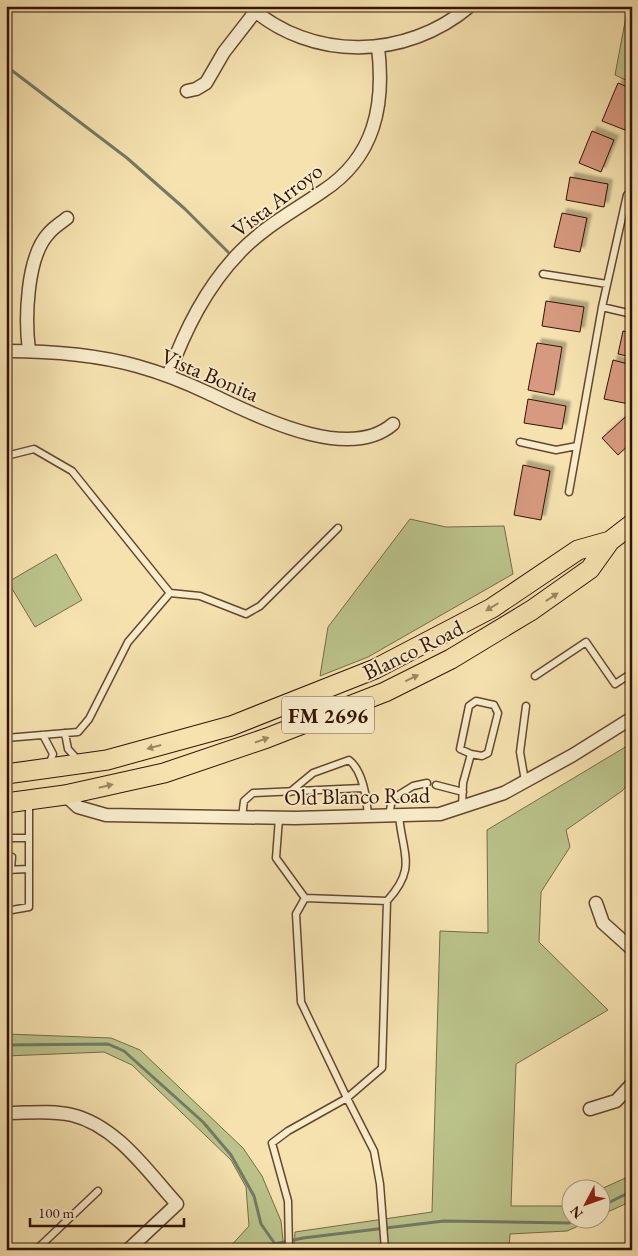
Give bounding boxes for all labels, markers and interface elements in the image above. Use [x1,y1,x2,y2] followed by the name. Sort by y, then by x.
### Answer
[225,156,329,244] street label: Vista Arroyo
[157,341,263,409] street label: Vista Bonita
[545,592,559,601] one-way arrow
[485,603,498,612] one-way arrow
[358,613,469,687] street label: Blanco Road
[405,674,419,682] one-way arrow
[282,696,374,734] road number: FM 2696
[254,736,269,743] one-way arrow
[146,743,161,751] one-way arrow
[284,780,431,812] street label: Old Blanco Road
[99,782,115,790] one-way arrow
[560,1178,610,1228] north arrow
[30,1196,184,1228] scale bar
[565,1202,587,1223] text: N
[38,1203,75,1222] text: 100 m

